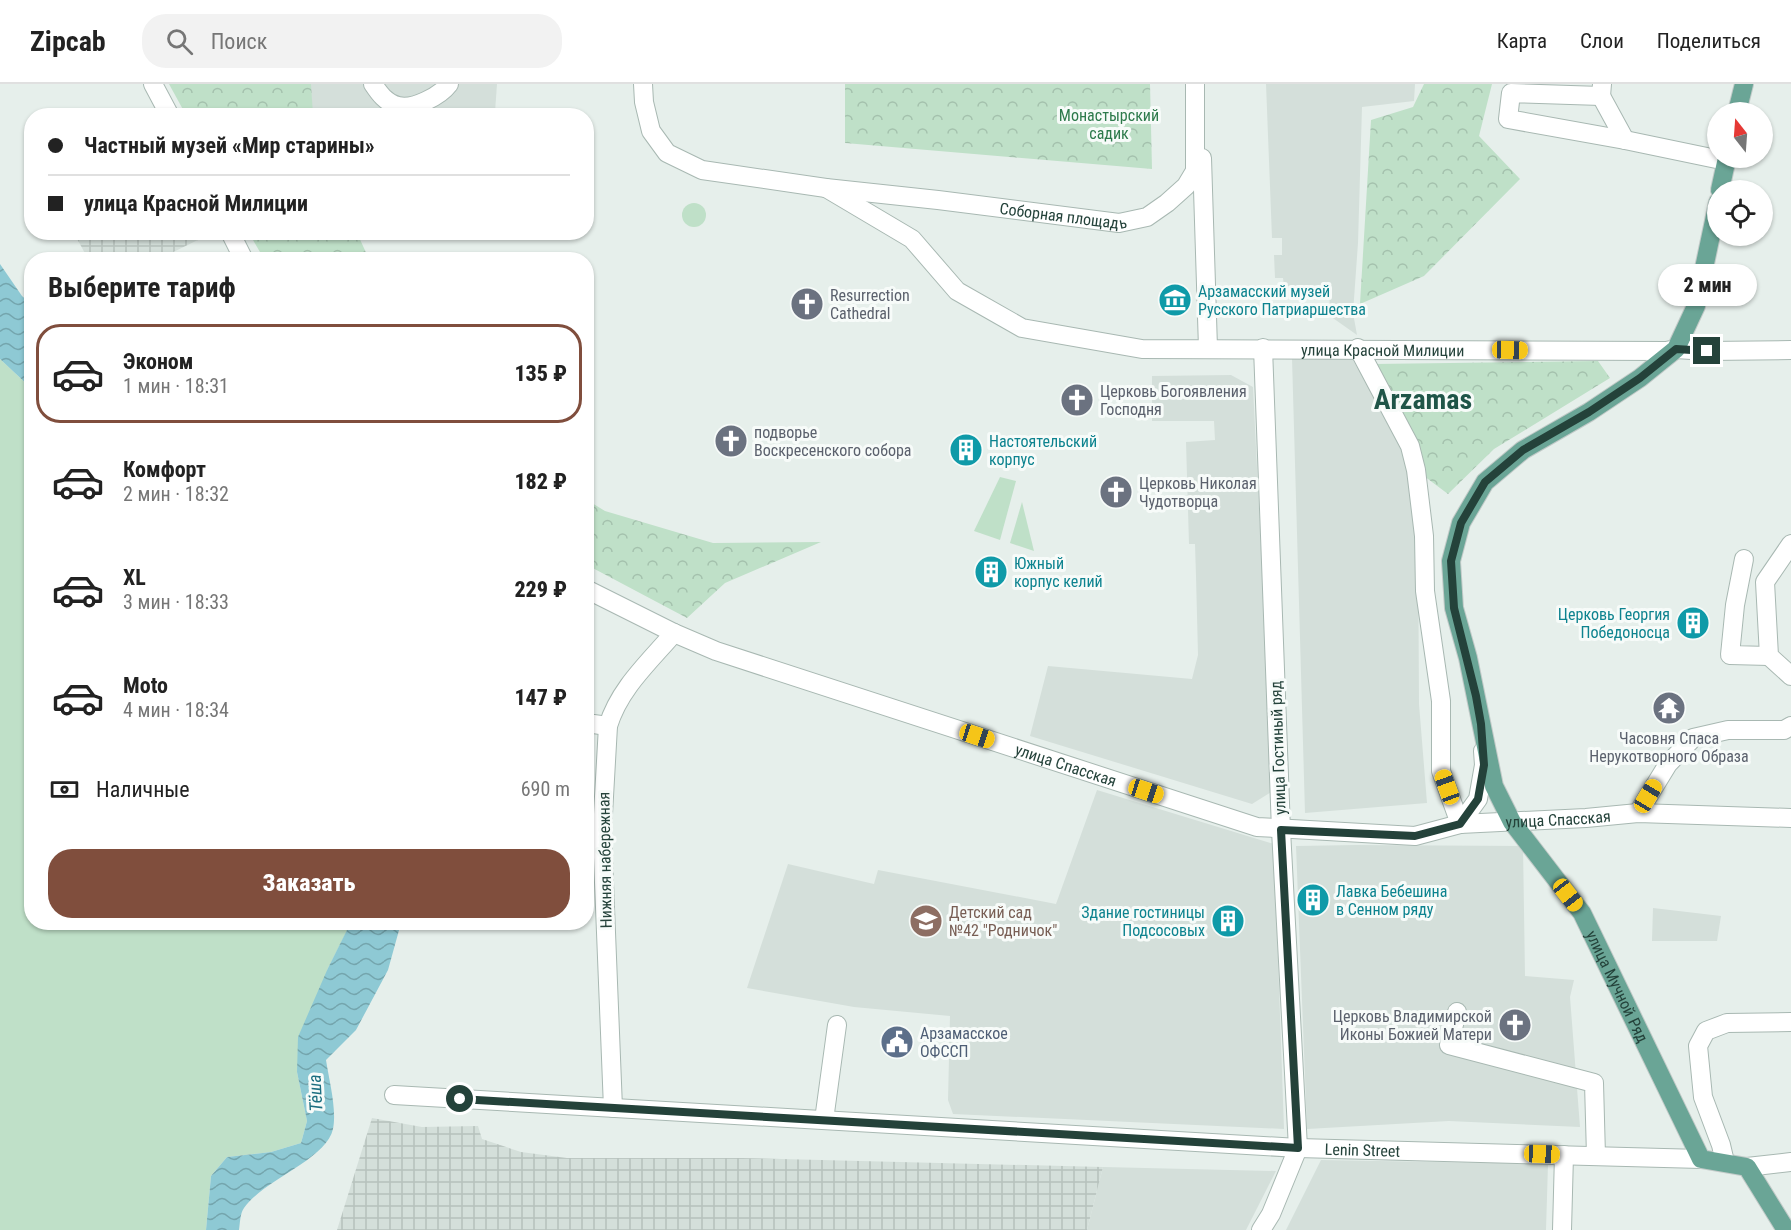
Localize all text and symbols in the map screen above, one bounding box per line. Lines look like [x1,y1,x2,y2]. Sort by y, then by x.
search box [142,14,562,68]
text: Zipcab [30,25,106,58]
icon: search [163,25,196,58]
text: Поиск [211,29,267,54]
text: Карта [1497,29,1547,53]
text: Слои [1580,29,1624,53]
text: Поделиться [1657,29,1761,53]
north arrow [1707,102,1773,168]
map controls [1707,102,1773,246]
park label: Монастырский садик [1059,106,1159,143]
text: Частный музей «Мир старины» [84,133,375,158]
button: locate [1707,180,1773,246]
text: улица Красной Милиции [84,191,308,216]
street label: Соборная площадь [998,198,1128,232]
callout: 2 мин [1658,264,1756,306]
text: Выберите тариф [48,272,236,304]
text: 2 мин [1684,273,1731,297]
museum icon: Арзамасский музей Русского Патриаршества [1157,282,1193,318]
place label: Арзамасский музей Русского Патриаршества [1198,282,1366,319]
church icon: Resurrection Cathedral [789,286,825,322]
place label: Resurrection Cathedral [830,286,910,323]
route end [1693,337,1720,364]
street label: улица Красной Милиции [1301,340,1464,360]
car [1492,341,1528,359]
icon: car [51,347,105,401]
text: Эконом [123,349,193,374]
text: 135 ₽ [514,361,567,386]
text: 1 мин · 18:31 [123,374,229,398]
church icon: Церковь Богоявления Господня [1059,382,1095,418]
place label: Церковь Богоявления Господня [1100,382,1247,419]
district label: Arzamas [1374,383,1472,416]
church icon: подворье Воскресенского собора [713,423,749,459]
place label: подворье Воскресенского собора [754,423,911,460]
building icon: Настоятельский корпус [948,432,984,468]
place label: Настоятельский корпус [989,432,1097,469]
icon: car [51,455,105,509]
text: Комфорт [123,457,206,482]
text: 182 ₽ [514,469,567,494]
church icon: Церковь Николая Чудотворца [1098,474,1134,510]
place label: Церковь Николая Чудотворца [1139,474,1257,511]
text: 2 мин · 18:32 [123,482,229,506]
building icon: Южный корпус келий [973,554,1009,590]
place label: Южный корпус келий [1014,554,1103,591]
icon: car [51,563,105,617]
text: XL [123,565,146,590]
text: 229 ₽ [514,577,567,602]
text: 3 мин · 18:33 [123,590,229,614]
place label: Церковь Георгия Победоносца [1558,605,1670,642]
building icon: Церковь Георгия Победоносца [1675,605,1711,641]
icon: car [51,671,105,725]
text: Moto [123,673,168,698]
street label: улица Гостиный ряд [1266,680,1290,815]
text: 147 ₽ [514,685,567,710]
temple icon: Часовня Спаса Нерукотворного Образа [1651,690,1687,726]
text: 4 мин · 18:34 [123,698,229,722]
car [957,722,997,750]
place label: Часовня Спаса Нерукотворного Образа [1589,729,1749,766]
street label: улица Спасская [1013,740,1119,790]
car [1432,767,1462,807]
icon: cash [48,773,81,806]
car [1631,776,1665,816]
text: Наличные [96,777,190,802]
text: 690 m [521,777,570,801]
car [1126,777,1166,805]
street label: Нижняя набережная [594,792,616,928]
street label: улица Спасская [1505,806,1611,831]
button: Заказать [48,849,570,918]
car [1550,875,1586,915]
building icon: Лавка Бебешина в Сенном ряду [1295,882,1331,918]
place label: Лавка Бебешина в Сенном ряду [1336,882,1447,919]
school or university icon: Детский сад №42 "Родничок" [908,903,944,939]
place label: Детский сад №42 "Родничок" [949,903,1057,940]
place label: Здание гостиницы Подсосовых [1081,903,1205,940]
building icon: Здание гостиницы Подсосовых [1210,903,1246,939]
street label: улица Мучной Ряд [1582,927,1653,1046]
place label: Церковь Владимирской Иконы Божией Матери [1333,1007,1492,1044]
church icon: Церковь Владимирской Иконы Божией Матери [1497,1007,1533,1043]
public building icon: Арзамасское ОФССП [879,1024,915,1060]
place label: Арзамасское ОФССП [920,1024,1008,1061]
water label: Тёша [304,1074,326,1112]
route start [446,1085,473,1112]
street label: Lenin Street [1324,1139,1401,1160]
car [1524,1144,1560,1164]

